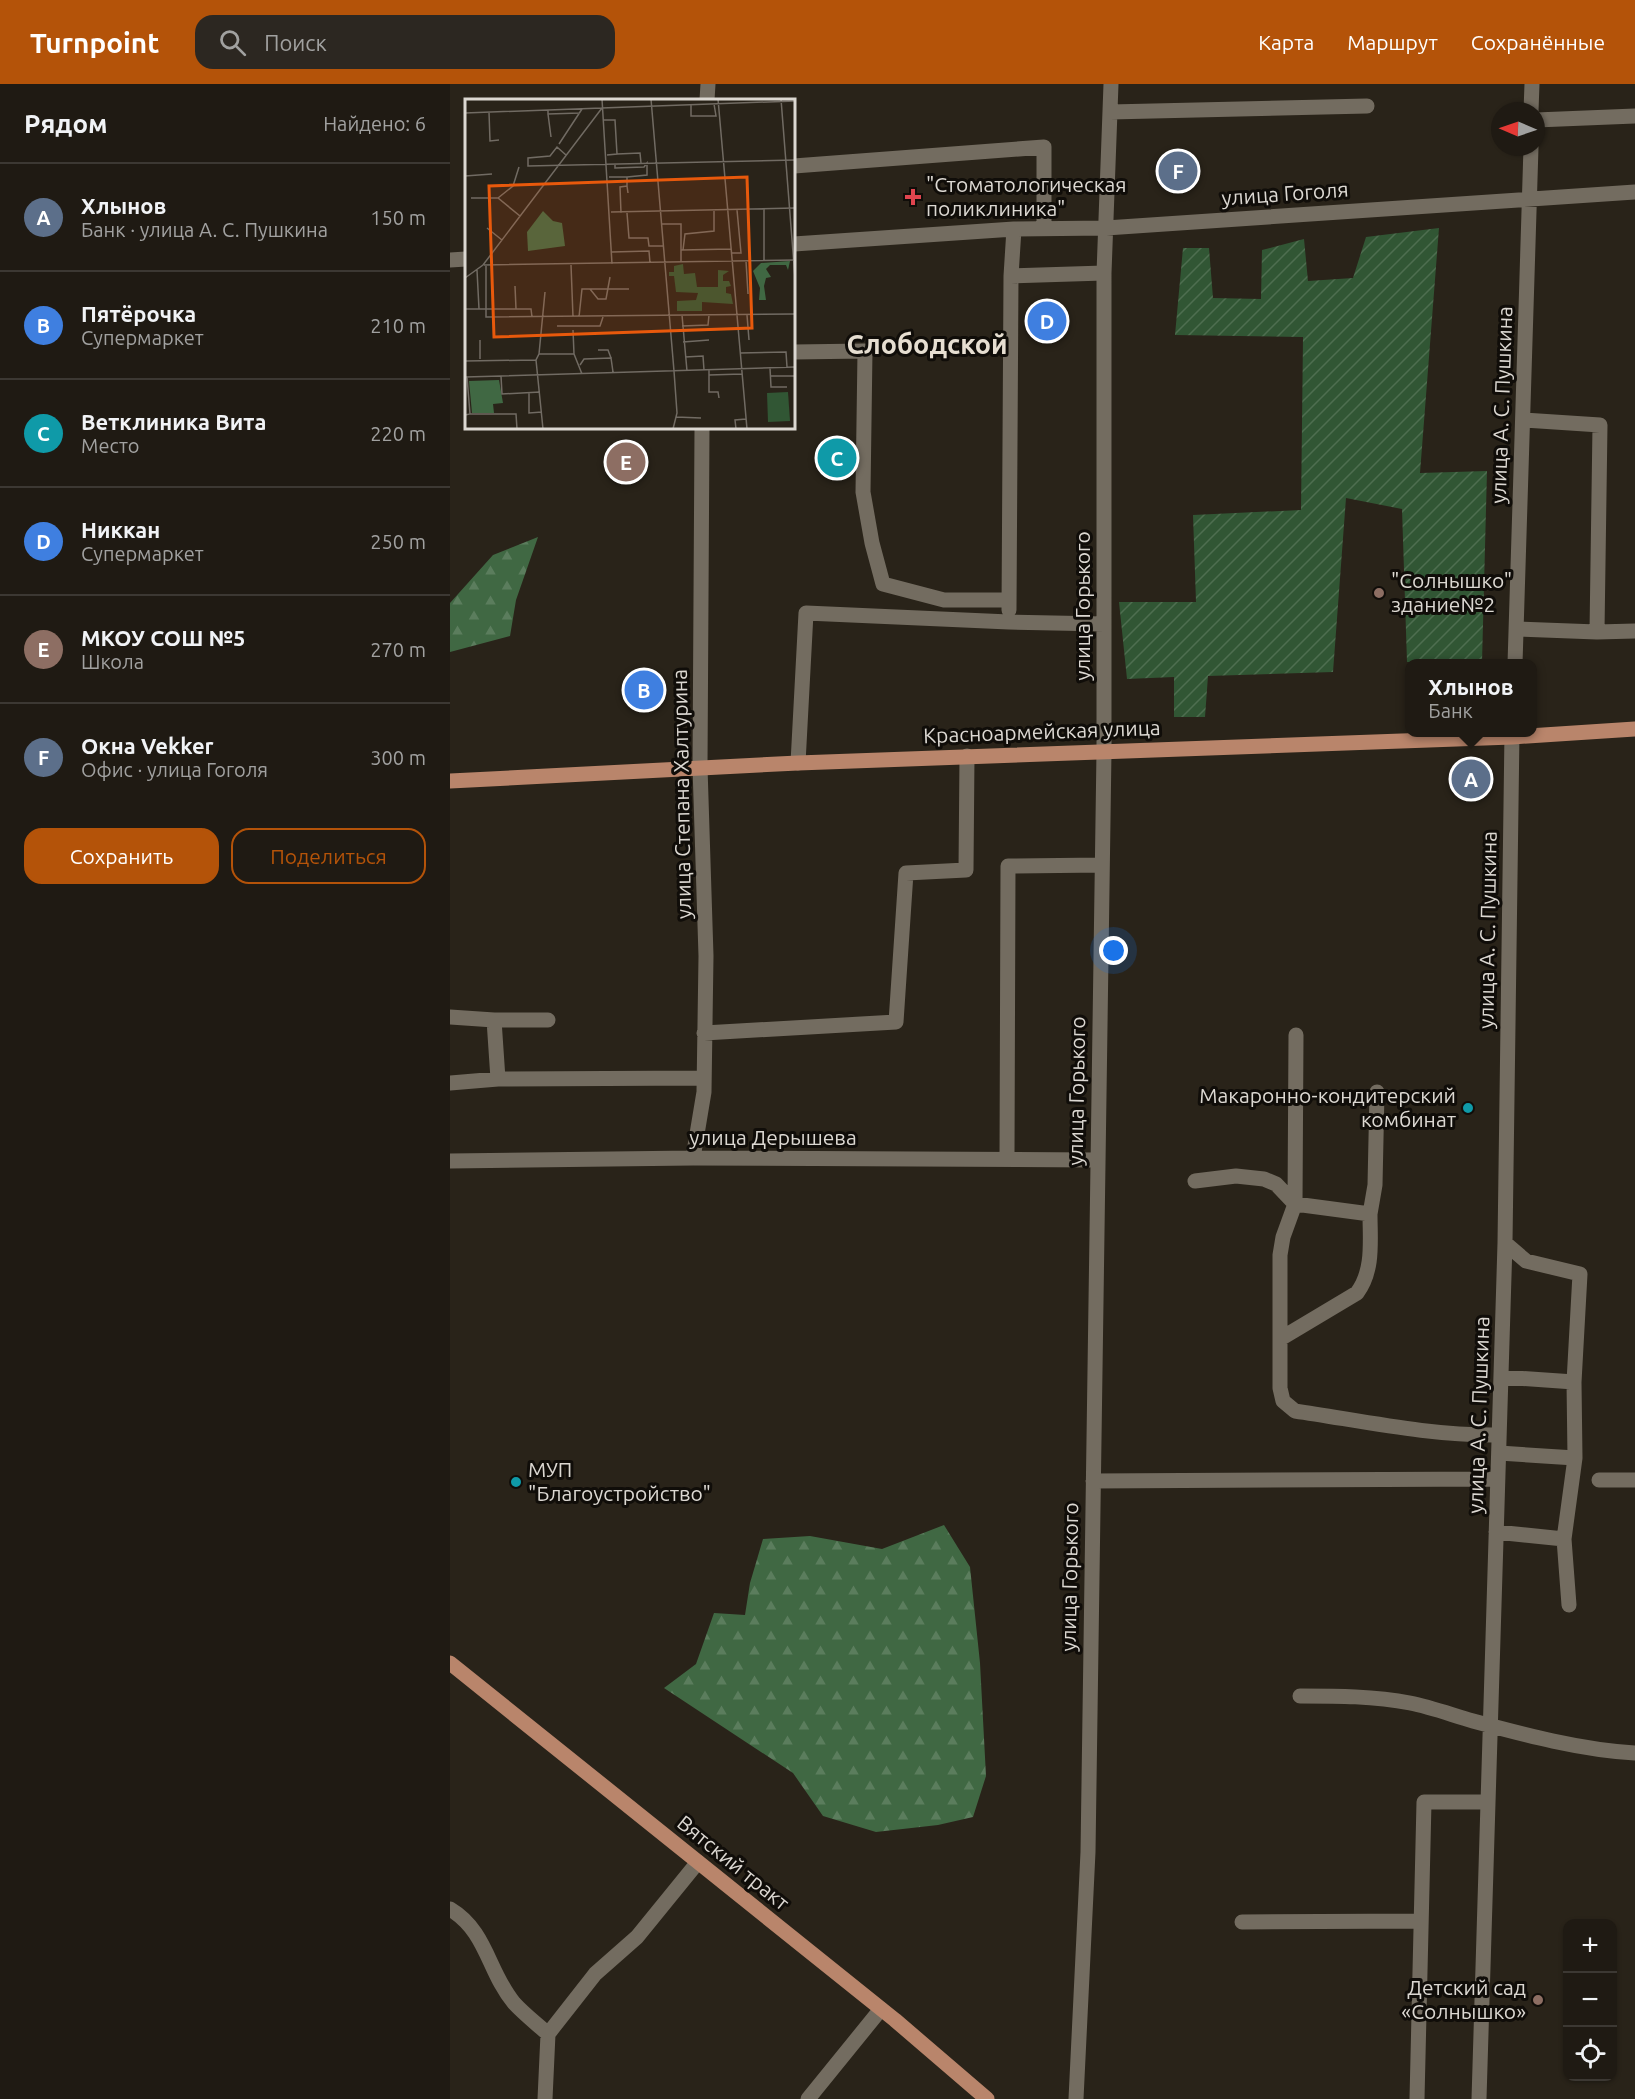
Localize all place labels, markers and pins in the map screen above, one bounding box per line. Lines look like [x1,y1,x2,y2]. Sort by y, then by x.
pin: F [1158,148,1198,194]
place label: "Стоматологическая поликлиника" [926,172,1127,220]
marker: "Стоматологическая поликлиника" [904,188,922,206]
pin: D [1028,298,1066,344]
pin: C [818,436,856,481]
pin: E [606,440,645,484]
place label: "Солнышко" здание№2 [1391,568,1512,616]
marker: "Солнышко" здание№2 [1372,586,1386,600]
pin: B [624,668,664,712]
pin: A [1452,756,1490,802]
place label: Макаронно-кондитерский комбинат [1199,1083,1457,1131]
marker: Макаронно-кондитерский комбинат [1461,1101,1475,1115]
place label: МУП "Благоустройство" [528,1457,711,1505]
marker: МУП "Благоустройство" [509,1475,523,1489]
place label: Детский сад «Солнышко» [1401,1975,1526,2023]
marker: Детский сад «Солнышко» [1531,1993,1545,2007]

